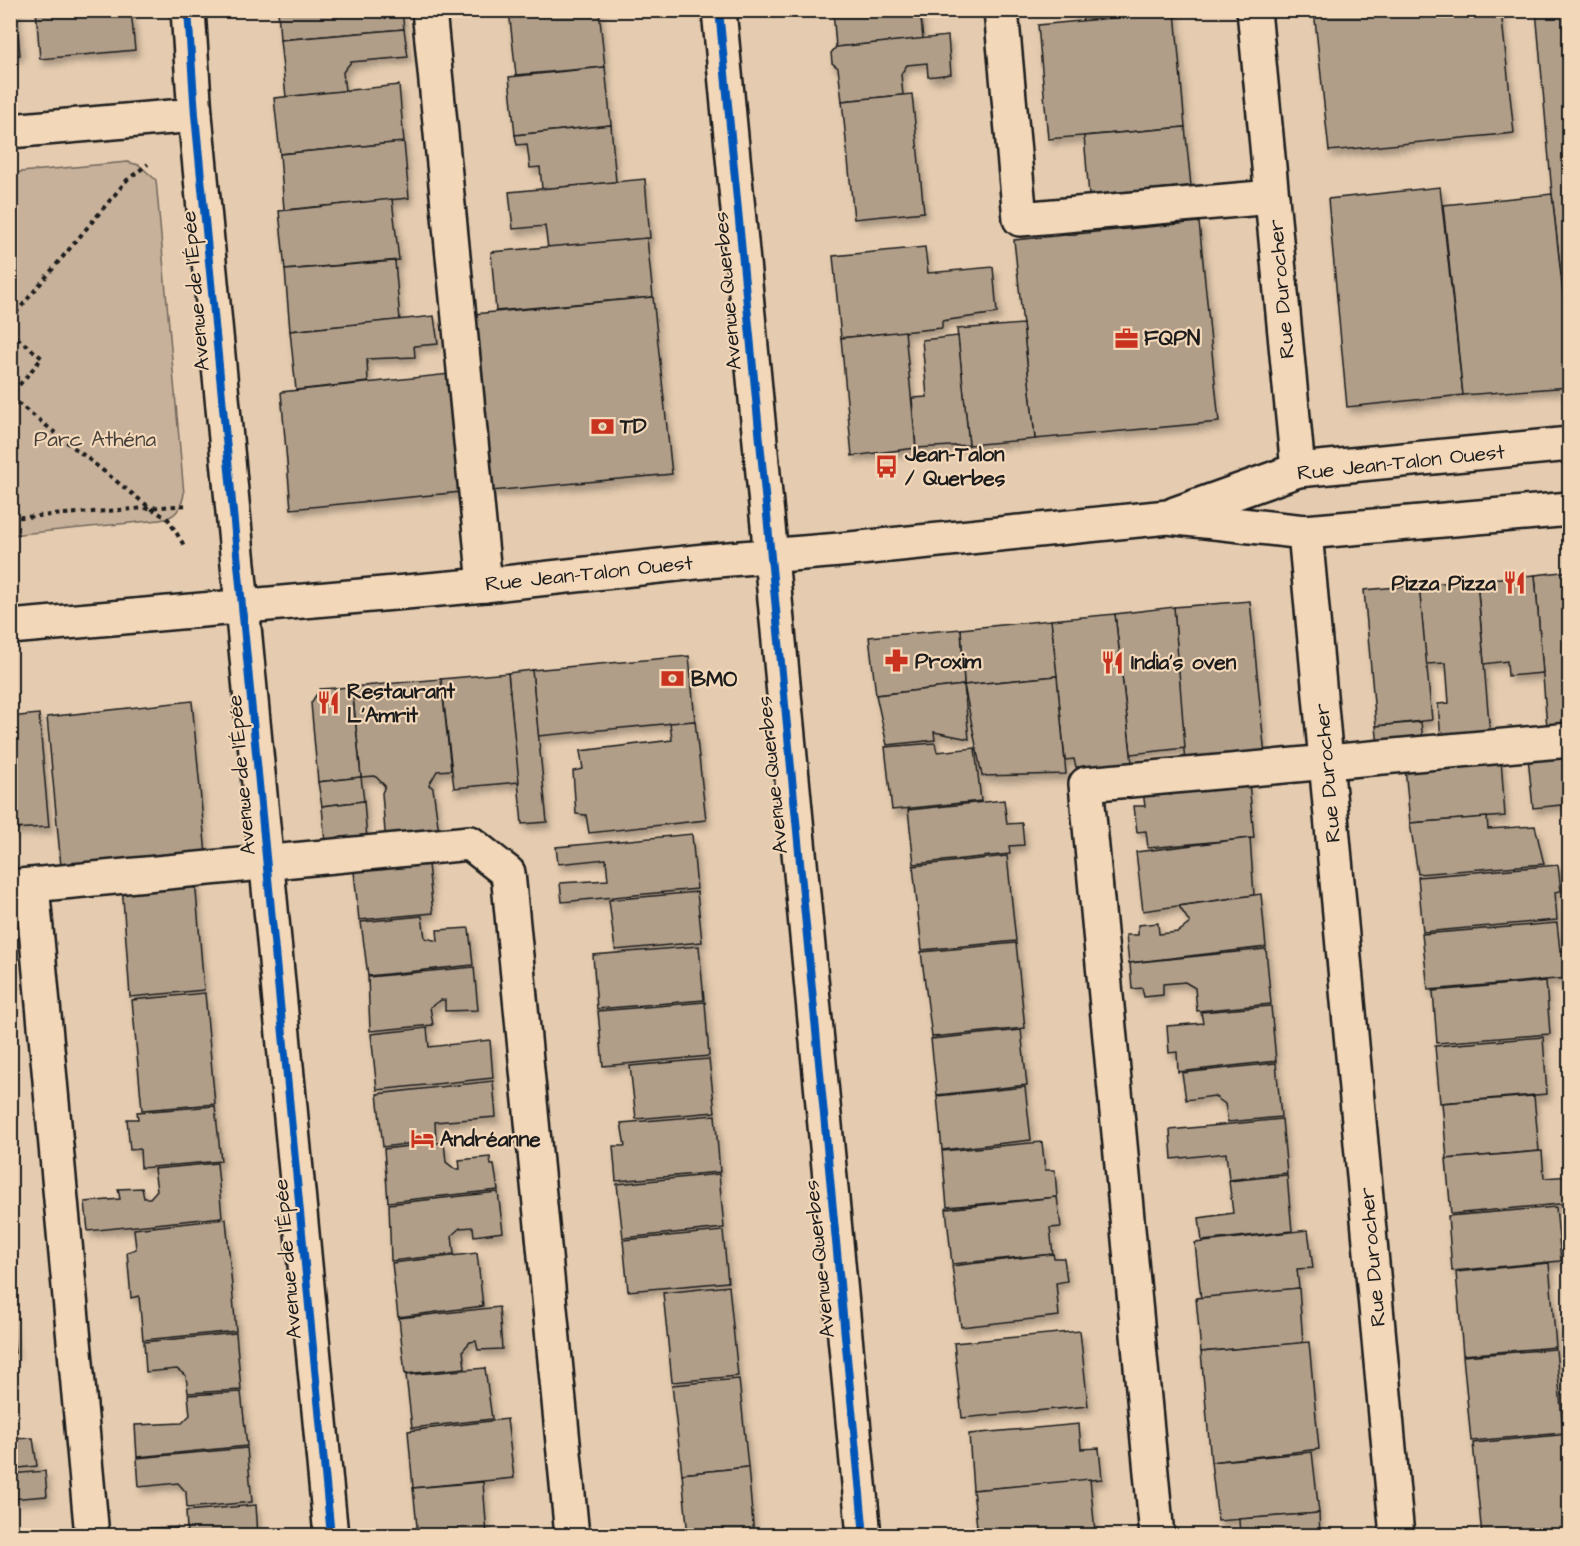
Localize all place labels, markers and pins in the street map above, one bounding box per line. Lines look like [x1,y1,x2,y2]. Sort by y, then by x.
place label: FQPN [1144,324,1200,353]
office icon: FQPN [1113,325,1139,351]
place label: TD [619,412,647,441]
bank icon: TD [589,413,615,439]
place label: Jean-Talon / Querbes [904,440,1006,493]
bus stop icon: Jean-Talon / Querbes [874,453,900,479]
place label: Pizza Pizza [1391,569,1496,598]
restaurant icon: Pizza Pizza [1501,570,1527,596]
place label: Proxim [915,647,982,676]
pharmacy icon: Proxim [884,648,910,674]
place label: India's oven [1131,648,1237,677]
restaurant icon: India's oven [1100,649,1126,675]
place label: BMO [691,665,737,694]
bank icon: BMO [660,666,686,692]
place label: Restaurant L’Amrit [347,677,455,730]
restaurant icon: Restaurant L’Amrit [316,690,342,716]
place label: Andréanne [440,1125,541,1154]
hotel icon: Andréanne [409,1126,435,1152]

